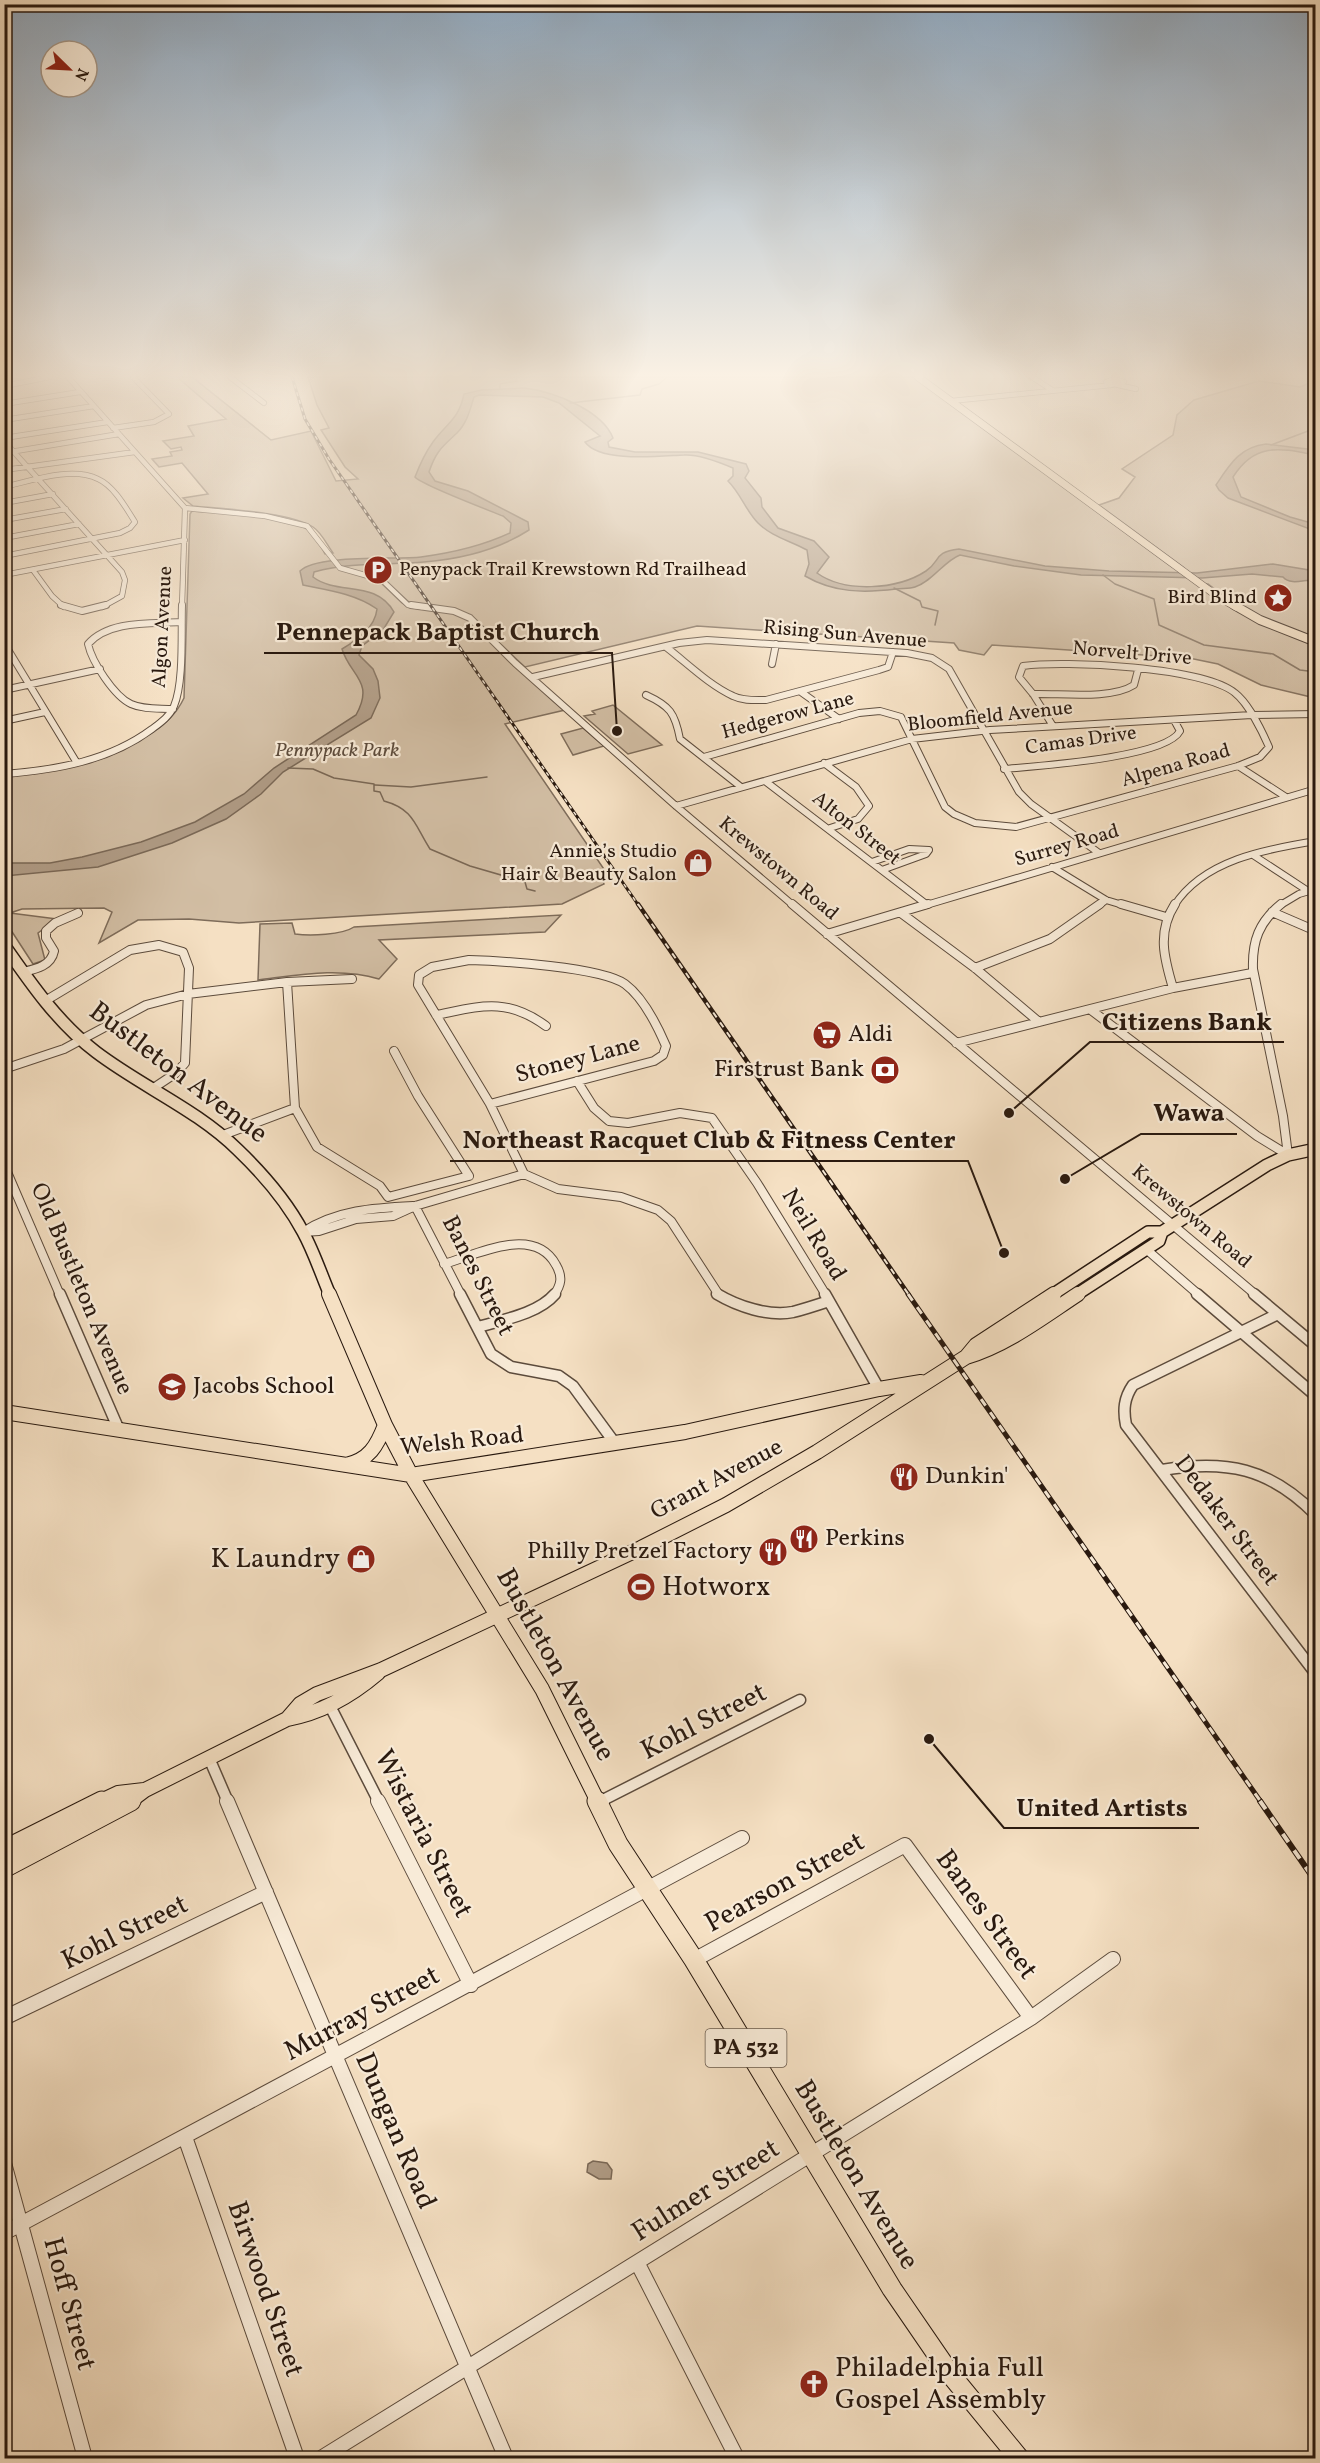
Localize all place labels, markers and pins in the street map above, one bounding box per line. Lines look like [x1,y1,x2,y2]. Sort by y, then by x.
parking icon: Penypack Trail Krewstown Rd Trailhead [362,554,394,586]
place label: Penypack Trail Krewstown Rd Trailhead [399,556,747,584]
place icon: Bird Blind [1262,582,1294,614]
place label: Bird Blind [1167,584,1257,612]
callout: Pennepack Baptist Church [264,609,612,653]
place label: Annie’s Studio Hair & Beauty Salon [501,838,677,889]
shop icon: Annie’s Studio Hair & Beauty Salon [682,847,714,879]
callout: Citizens Bank [1090,998,1284,1042]
place label: Aldi [848,1018,893,1052]
supermarket icon: Aldi [811,1019,843,1051]
place label: Firstrust Bank [714,1053,864,1087]
bank icon: Firstrust Bank [869,1054,901,1086]
callout: Wawa [1141,1090,1237,1134]
callout: Northeast Racquet Club & Fitness Center [450,1117,968,1161]
place label: Jacobs School [193,1370,334,1404]
school or university icon: Jacobs School [156,1371,188,1403]
place label: Dunkin' [925,1460,1009,1494]
restaurant icon: Dunkin' [888,1461,920,1493]
place label: Perkins [825,1522,905,1556]
restaurant icon: Perkins [788,1523,820,1555]
place label: Philly Pretzel Factory [527,1535,752,1569]
restaurant icon: Philly Pretzel Factory [757,1536,789,1568]
place label: K Laundry [211,1540,340,1579]
shop icon: K Laundry [345,1543,377,1575]
place label: Hotworx [662,1568,770,1607]
sports icon: Hotworx [625,1571,657,1603]
callout: United Artists [1004,1784,1199,1828]
place label: Philadelphia Full Gospel Assembly [835,2349,1046,2420]
church icon: Philadelphia Full Gospel Assembly [798,2368,830,2400]

